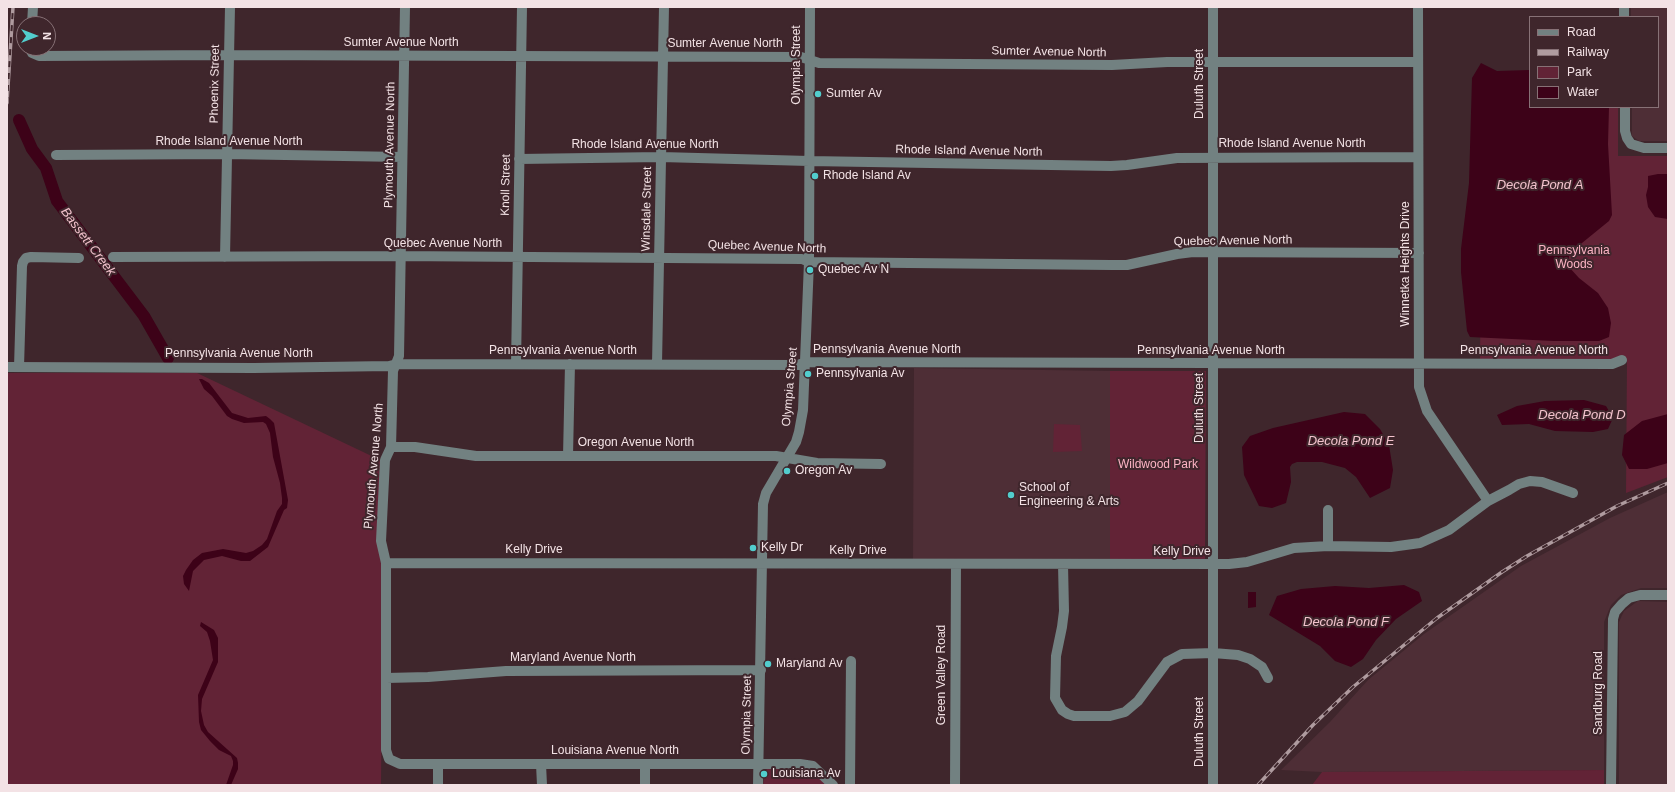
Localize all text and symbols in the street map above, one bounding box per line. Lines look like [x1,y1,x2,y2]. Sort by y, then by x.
north arrow [16,16,56,56]
legend [1529,16,1659,108]
street label: Olympia Street [790,25,804,105]
text: Road [1567,25,1596,39]
text: N [41,32,53,40]
street label: Sumter Avenue North [343,36,459,50]
street label: Sumter Avenue North [667,37,783,51]
street label: Sumter Avenue North [991,44,1107,60]
street label: Phoenix Street [207,45,223,123]
text: Railway [1567,45,1609,59]
street label: Duluth Street [1193,49,1207,119]
text: Park [1567,65,1592,79]
street label: Plymouth Avenue North [382,82,398,208]
text: Water [1567,85,1599,99]
place label: Sumter Av [826,87,882,101]
marker: Sumter Av [813,89,823,99]
street label: Rhode Island Avenue North [155,135,303,149]
street label: Rhode Island Avenue North [1218,137,1366,151]
street label: Rhode Island Avenue North [571,138,719,152]
street label: Rhode Island Avenue North [895,143,1043,159]
street label: Knoll Street [498,154,514,216]
street label: Winsdale Street [639,167,655,251]
place label: Rhode Island Av [823,169,911,183]
marker: Rhode Island Av [810,171,820,181]
water label: Decola Pond A [1497,177,1583,193]
street label: Winnetka Heights Drive [1399,201,1413,327]
water label: Bassett Creek [57,205,119,279]
street label: Quebec Avenue North [1174,233,1292,249]
street label: Quebec Avenue North [384,237,502,251]
street label: Quebec Avenue North [708,238,826,256]
park label: Pennsylvania Woods [1538,244,1610,272]
place label: Quebec Av N [818,263,889,277]
marker: Quebec Av N [805,265,815,275]
street label: Pennsylvania Avenue North [813,343,961,357]
street label: Pennsylvania Avenue North [489,344,637,358]
street label: Pennsylvania Avenue North [1137,344,1285,358]
street label: Pennsylvania Avenue North [1460,344,1608,358]
street label: Pennsylvania Avenue North [165,347,313,361]
street label: Olympia Street [779,347,801,427]
place label: Pennsylvania Av [816,367,904,381]
marker: Pennsylvania Av [803,369,813,379]
street label: Duluth Street [1193,373,1207,443]
street label: Plymouth Avenue North [361,402,387,530]
water label: Decola Pond D [1538,407,1626,423]
water label: Decola Pond E [1308,433,1394,449]
street label: Oregon Avenue North [578,436,694,450]
park label: Wildwood Park [1118,458,1198,472]
place label: Oregon Av [795,464,852,478]
marker: Oregon Av [782,466,792,476]
place label: School of Engineering & Arts [1019,481,1119,509]
marker: School of Engineering & Arts [1006,490,1016,500]
place label: Kelly Dr [761,541,803,555]
street label: Kelly Drive [505,543,563,557]
marker: Kelly Dr [748,543,758,553]
street label: Kelly Drive [829,544,887,558]
street label: Kelly Drive [1153,545,1211,559]
water label: Decola Pond F [1303,614,1389,630]
street label: Green Valley Road [935,625,949,725]
street label: Maryland Avenue North [510,651,636,665]
street label: Sandburg Road [1592,651,1606,735]
place label: Maryland Av [776,657,842,671]
marker: Maryland Av [763,659,773,669]
street label: Olympia Street [739,675,755,755]
street label: Duluth Street [1193,697,1207,767]
street label: Louisiana Avenue North [551,744,679,758]
place label: Louisiana Av [772,767,840,781]
marker: Louisiana Av [759,769,769,779]

